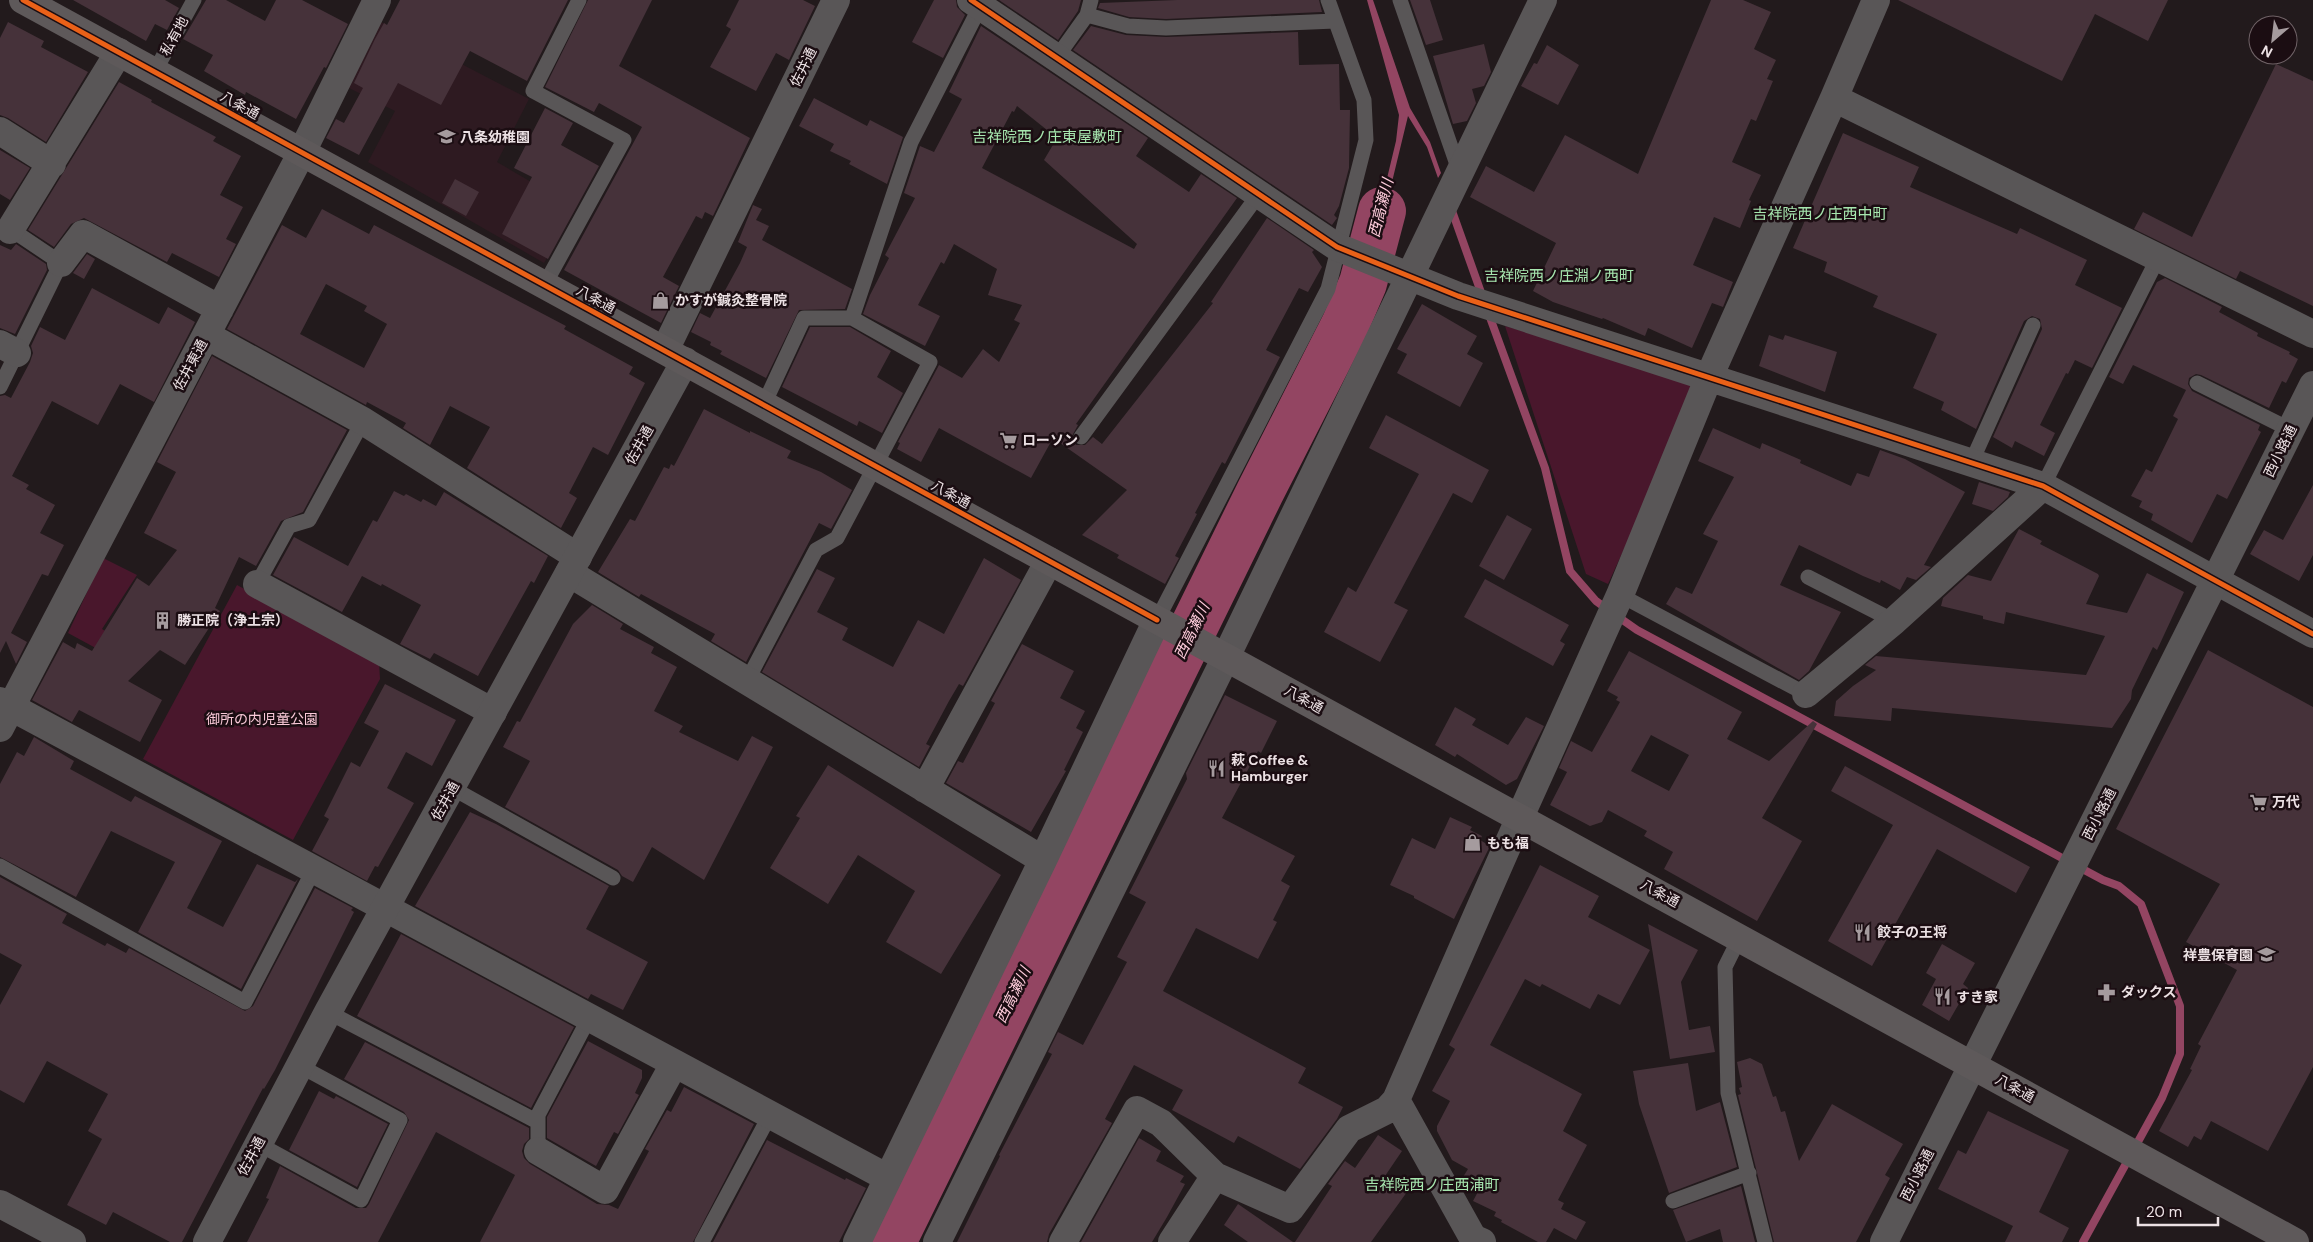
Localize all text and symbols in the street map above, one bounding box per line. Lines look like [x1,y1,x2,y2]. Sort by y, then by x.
street label: 私有地 [156,13,192,59]
north arrow [2248,15,2298,65]
text: N [2258,41,2276,62]
street label: 佐井通 [786,44,820,90]
street label: 八条通 [217,87,263,123]
school or university icon: 八条幼稚園 [436,127,456,147]
district label: 吉祥院西ノ庄東屋敷町 [972,127,1122,147]
place label: 八条幼稚園 [460,128,530,146]
water label: 西高瀬川 [1364,175,1398,240]
district label: 吉祥院西ノ庄西中町 [1752,204,1888,224]
district label: 吉祥院西ノ庄淵ノ西町 [1484,266,1634,286]
street label: 八条通 [573,281,619,317]
shop icon: かすが鍼灸整骨院 [651,290,671,310]
place label: かすが鍼灸整骨院 [675,291,787,309]
street label: 佐井東通 [169,336,211,394]
street label: 佐井通 [621,422,657,468]
street label: 西小路通 [2260,422,2300,480]
supermarket icon: ローソン [998,430,1018,450]
place label: ローソン [1022,431,1078,449]
street label: 八条通 [928,476,974,512]
water label: 西高瀬川 [1170,598,1215,662]
building icon: 勝正院（浄土宗） [153,610,173,630]
place label: 勝正院（浄土宗） [177,611,289,629]
street label: 八条通 [1281,681,1327,717]
park label: 御所の内児童公園 [206,710,318,728]
place label: 萩 Coffee & Hamburger [1231,751,1308,785]
restaurant icon: 萩 Coffee & Hamburger [1207,758,1227,778]
street label: 佐井通 [427,778,463,824]
street label: 西小路通 [2078,785,2120,843]
supermarket icon: 万代 [2248,792,2268,812]
place label: 万代 [2272,793,2300,811]
shop icon: もも福 [1463,833,1483,853]
place label: もも福 [1487,834,1529,852]
street label: 八条通 [1637,875,1683,911]
restaurant icon: 餃子の王将 [1853,922,1873,942]
place label: 餃子の王将 [1877,923,1947,941]
school or university icon: 祥豊保育園 [2257,945,2277,965]
place label: 祥豊保育園 [2183,946,2253,964]
water label: 西高瀬川 [991,962,1036,1026]
pharmacy icon: ダックス [2097,982,2117,1002]
place label: ダックス [2121,983,2177,1001]
restaurant icon: すき家 [1932,987,1952,1007]
place label: すき家 [1956,988,1998,1006]
street label: 八条通 [1992,1070,2038,1106]
street label: 佐井通 [233,1133,269,1179]
street label: 西小路通 [1896,1146,1938,1204]
district label: 吉祥院西ノ庄西浦町 [1364,1175,1500,1195]
scale bar [2138,1194,2218,1226]
text: 20 m [2146,1202,2182,1222]

